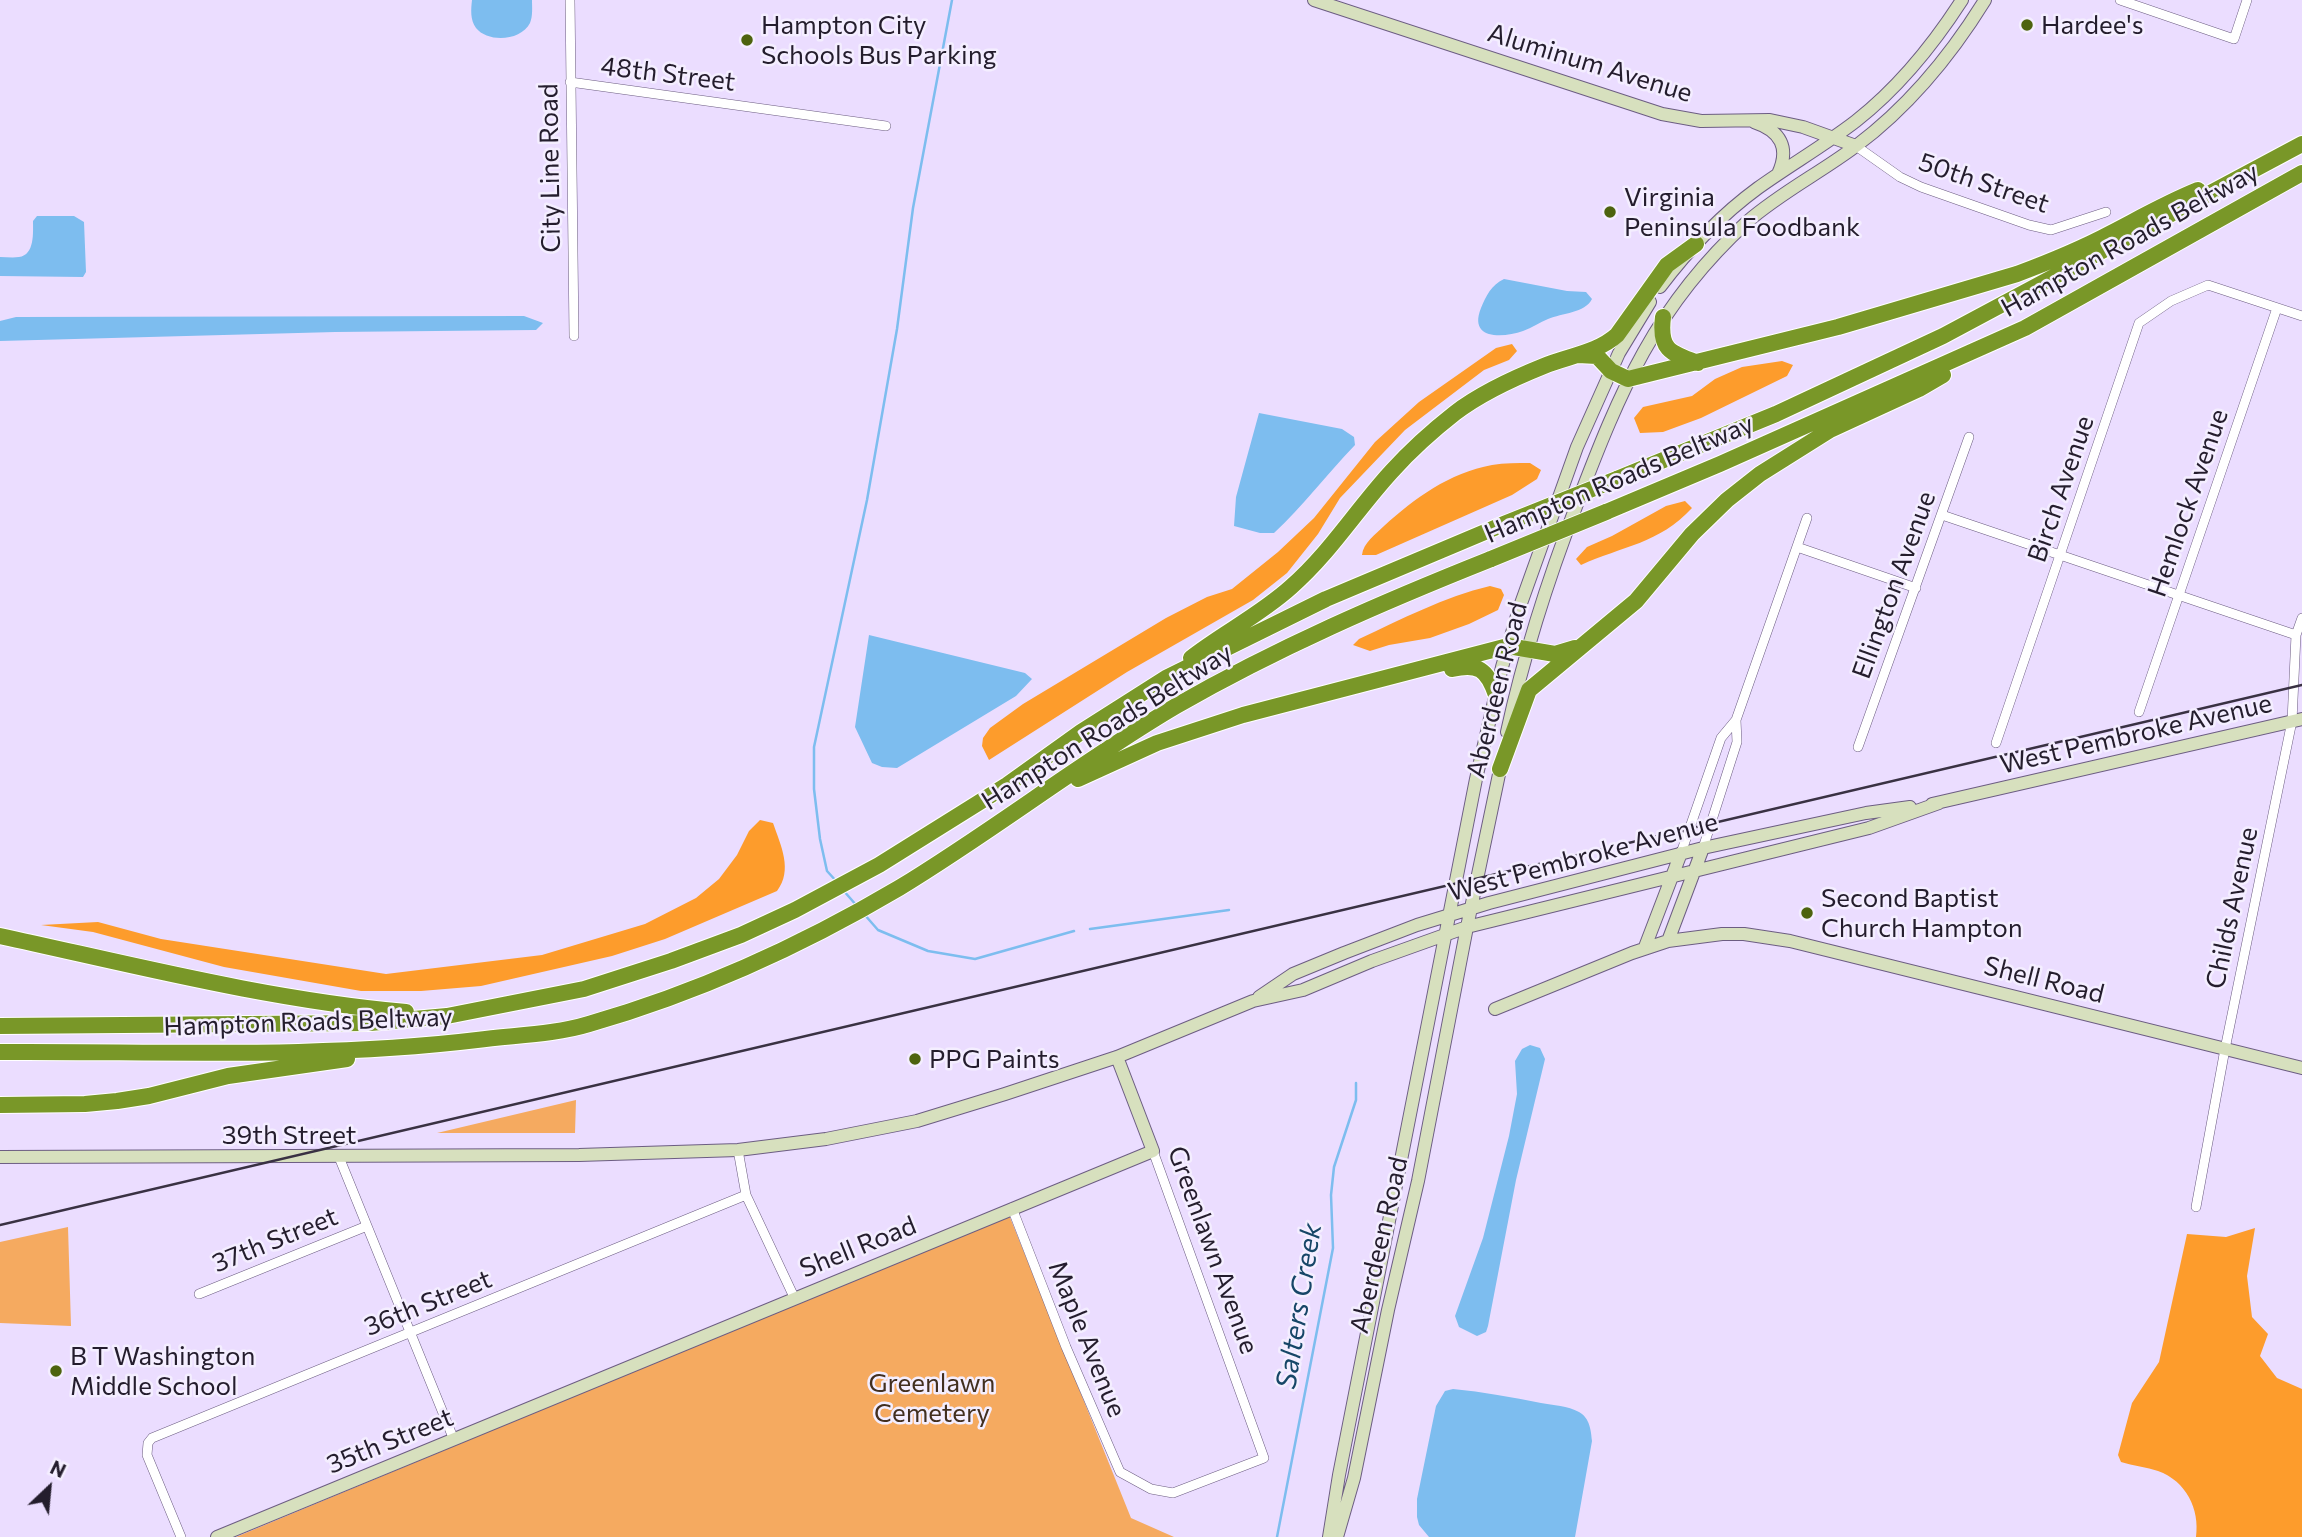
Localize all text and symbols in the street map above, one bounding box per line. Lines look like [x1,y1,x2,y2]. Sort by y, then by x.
place label: Hampton City Schools Bus Parking [761,9,997,70]
place label: Hardee's [2041,9,2144,41]
street label: Aluminum Avenue [1484,17,1696,109]
marker: Hardee's [2019,17,2035,33]
marker: Hampton City Schools Bus Parking [739,32,755,48]
street label: 48th Street [599,50,737,98]
street label: City Line Road [533,83,567,253]
street label: 50th Street [1915,146,2053,220]
street label: Hampton Roads Beltway [1996,156,2264,324]
place label: Virginia Peninsula Foodbank [1624,181,1860,242]
marker: Virginia Peninsula Foodbank [1602,204,1618,220]
street label: Hemlock Avenue [2141,405,2235,601]
street label: Hampton Roads Beltway [1480,408,1758,550]
street label: Birch Avenue [2021,412,2101,566]
street label: Ellington Avenue [1846,487,1942,683]
street label: Aberdeen Road [1460,599,1534,781]
street label: Hampton Roads Beltway [976,637,1238,817]
street label: West Pembroke Avenue [1997,688,2275,780]
street label: West Pembroke Avenue [1445,806,1721,908]
street label: Childs Avenue [2200,824,2264,992]
place label: Second Baptist Church Hampton [1821,882,2023,944]
marker: Second Baptist Church Hampton [1799,905,1815,921]
street label: Shell Road [1981,950,2107,1010]
street label: Hampton Roads Beltway [163,1001,453,1043]
place label: PPG Paints [929,1043,1060,1075]
marker: PPG Paints [907,1051,923,1067]
street label: 39th Street [222,1119,356,1151]
street label: Greenlawn Avenue [1161,1142,1265,1358]
street label: Aberdeen Road [1344,1154,1414,1336]
street label: 37th Street [208,1201,342,1279]
street label: Shell Road [795,1210,921,1284]
water label: Salters Creek [1269,1221,1329,1391]
street label: Maple Avenue [1042,1256,1132,1422]
street label: 36th Street [360,1263,496,1343]
place label: B T Washington Middle School [70,1340,255,1402]
marker: B T Washington Middle School [48,1363,64,1379]
park label: Greenlawn Cemetery [869,1367,995,1428]
street label: 35th Street [322,1401,458,1481]
north arrow [14,1453,84,1523]
text: N [47,1455,70,1482]

